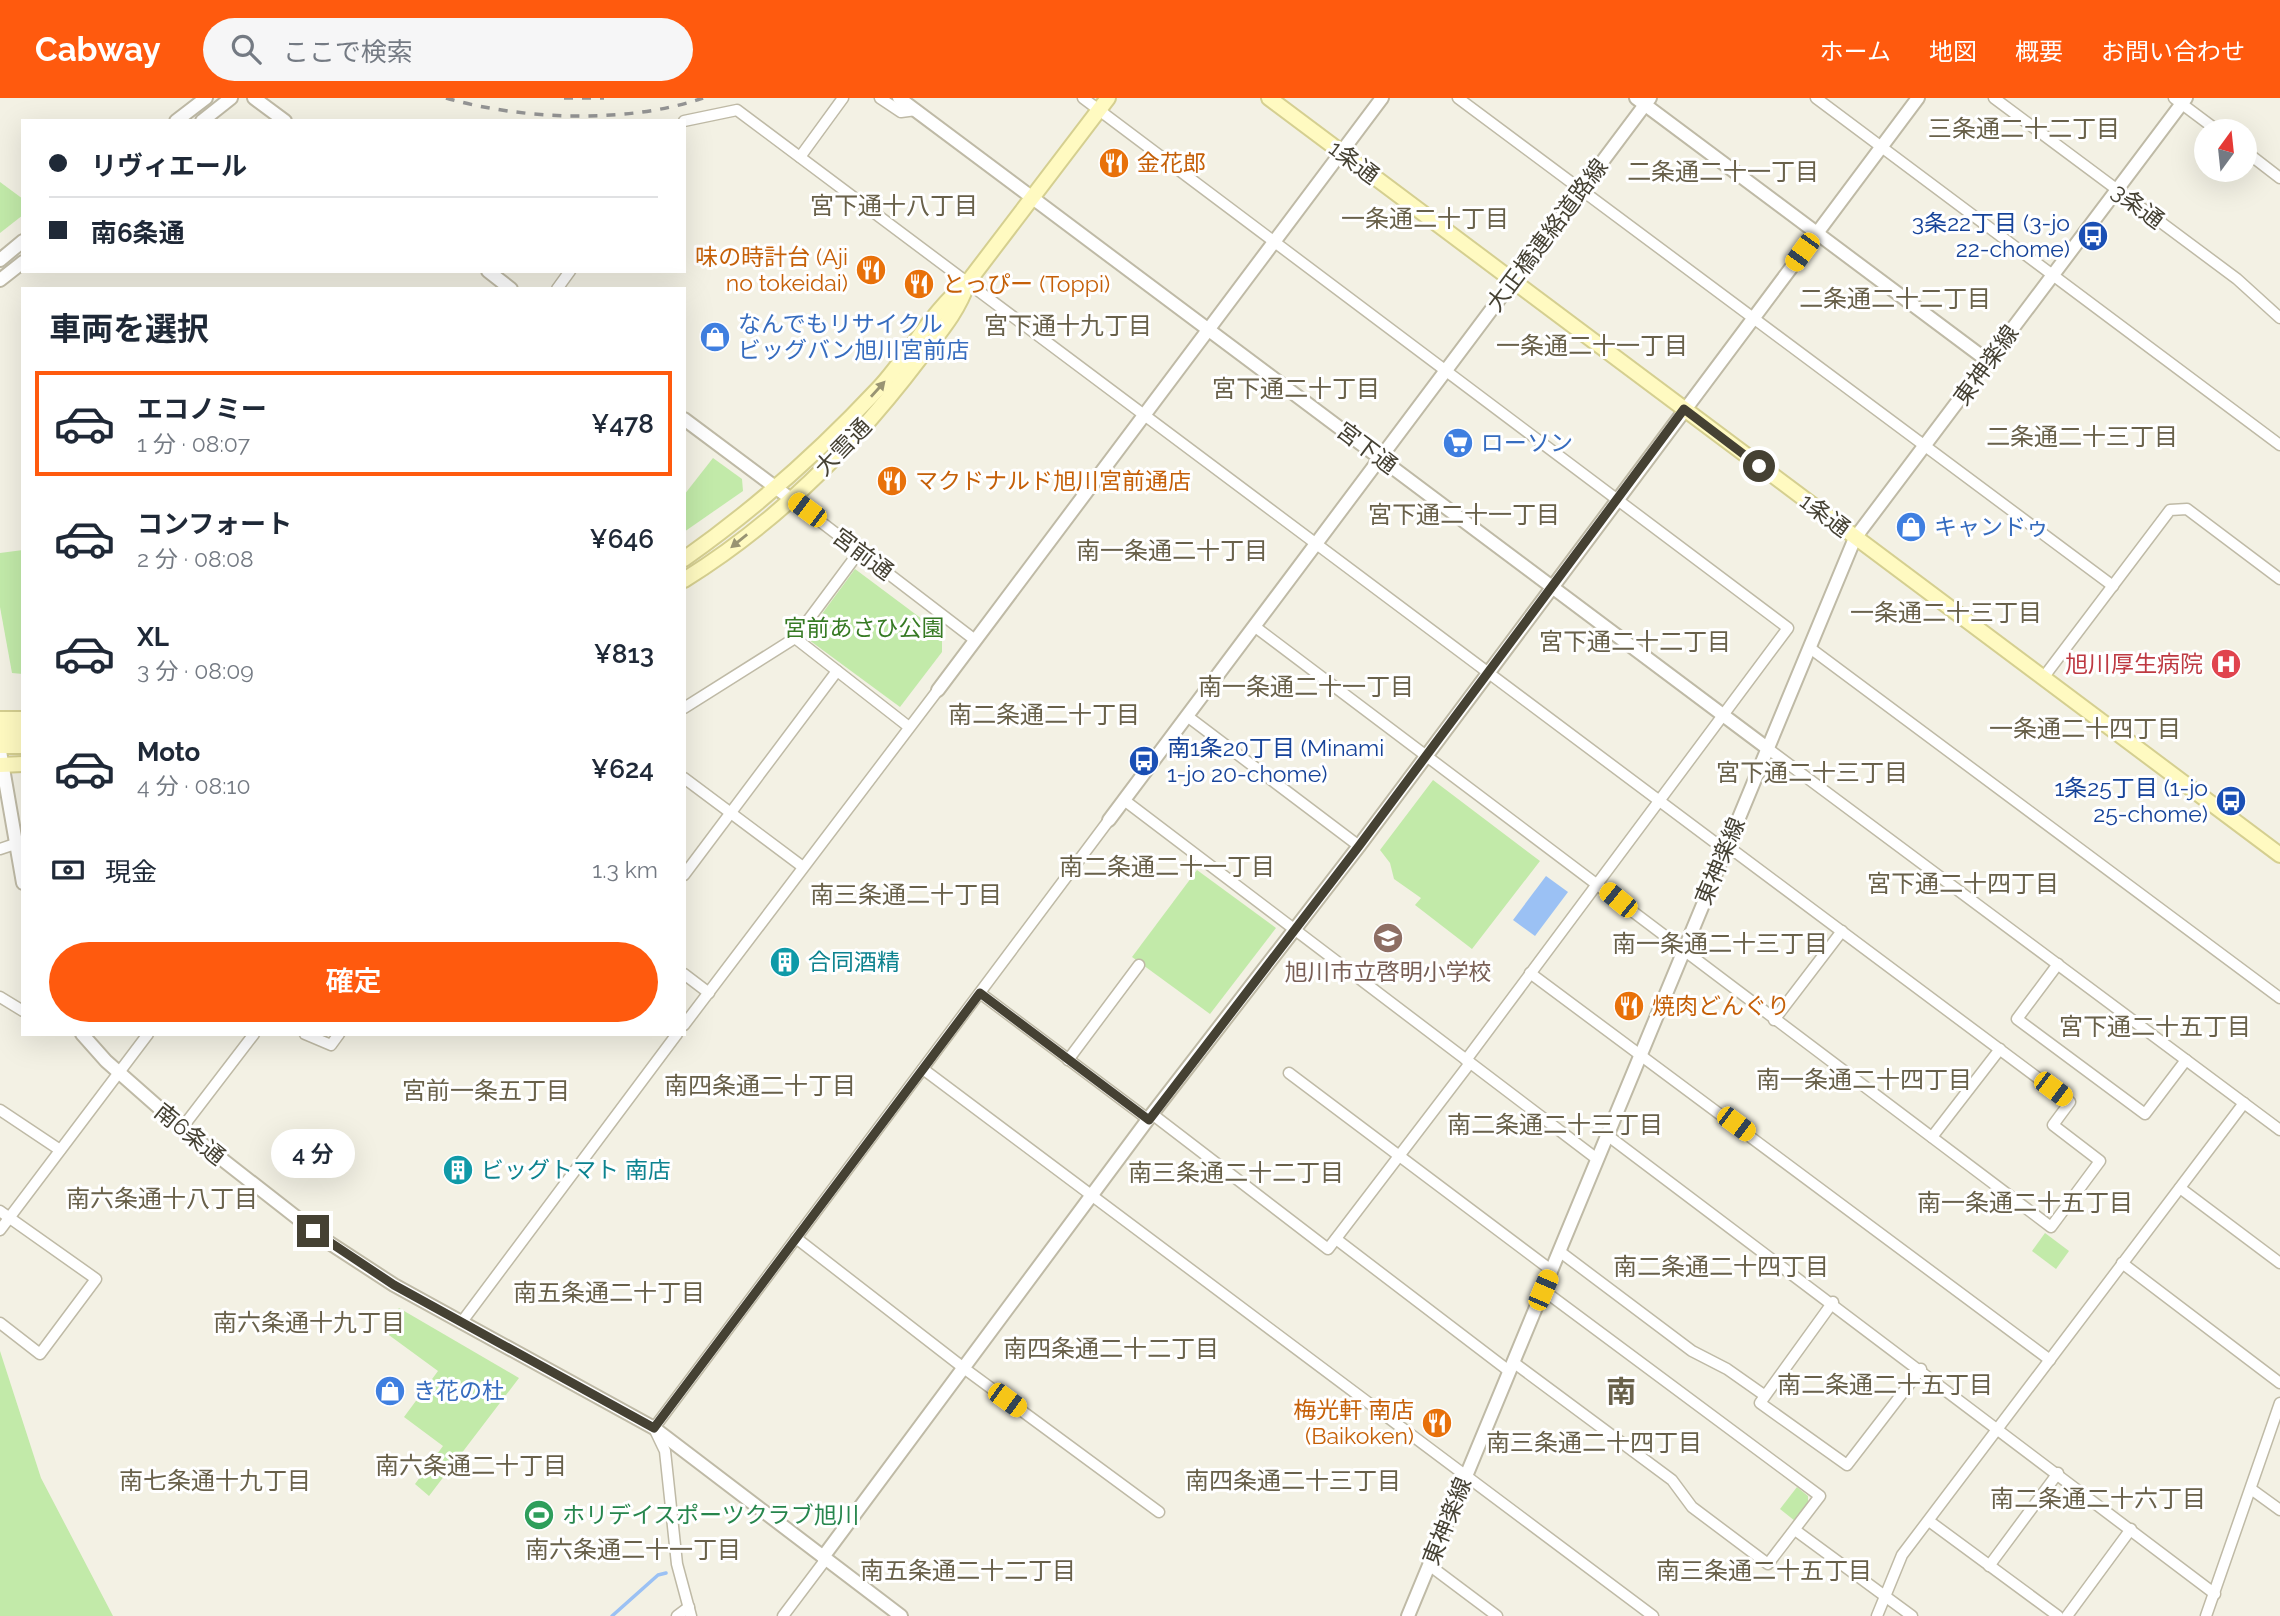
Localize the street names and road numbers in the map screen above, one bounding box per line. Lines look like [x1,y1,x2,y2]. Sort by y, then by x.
street label: 1条通 [1324,134,1385,189]
street label: 大正橋連絡道路線 [1480,153,1613,316]
street label: 3条通 [2107,177,2170,234]
street label: 東神楽線 [1948,320,2024,410]
street label: 大雪通 [809,412,876,481]
street label: 宮下通 [1332,416,1403,479]
street label: 1条通 [1795,487,1856,542]
street label: 宮前通 [828,522,899,585]
street label: 東神楽線 [1689,813,1750,908]
street label: 南6条通 [150,1097,231,1170]
street label: 東神楽線 [1417,1473,1476,1569]

